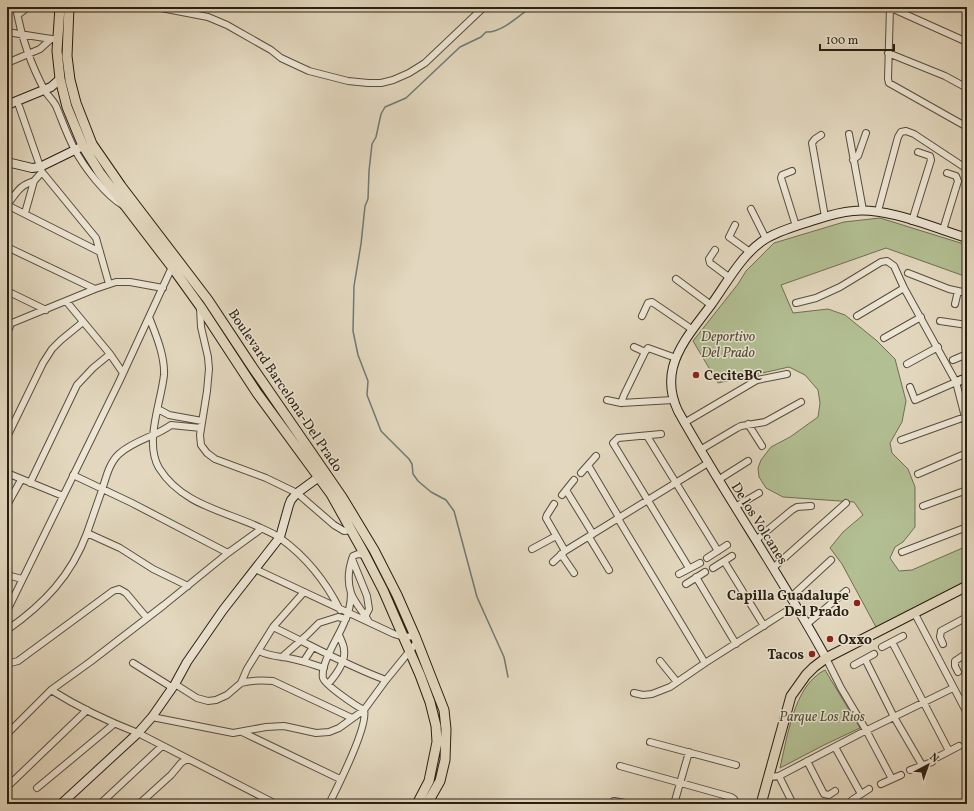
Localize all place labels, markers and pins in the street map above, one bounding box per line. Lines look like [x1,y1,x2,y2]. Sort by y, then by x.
place label: CeciteBC [704,367,762,386]
marker: CeciteBC [691,370,701,380]
place label: Capilla Guadalupe Del Prado [727,587,849,622]
marker: Capilla Guadalupe Del Prado [852,598,862,608]
place label: Oxxo [838,631,872,650]
marker: Oxxo [825,634,835,644]
place label: Tacos [767,646,804,665]
marker: Tacos [807,649,817,659]

